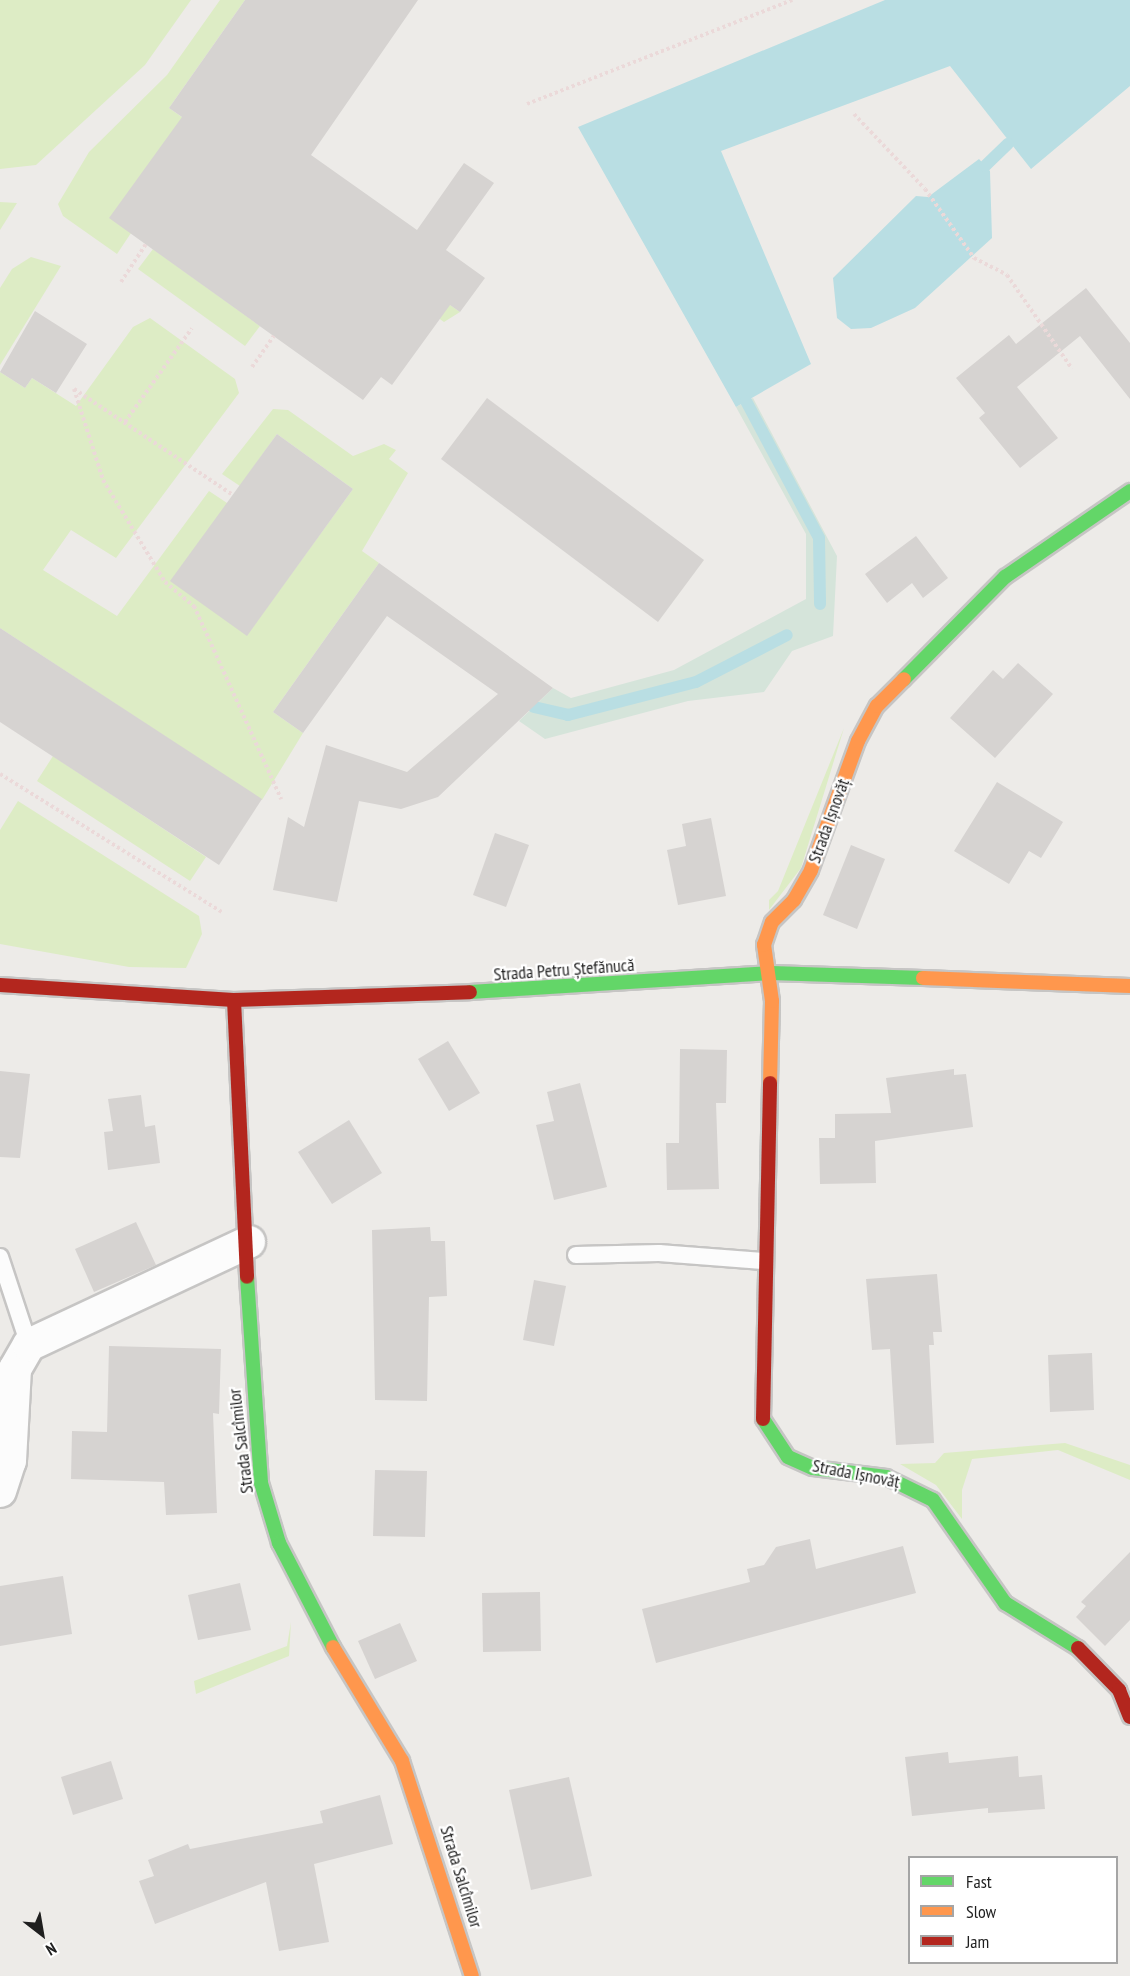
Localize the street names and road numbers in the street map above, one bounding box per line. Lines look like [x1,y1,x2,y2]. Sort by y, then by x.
street label: Strada Ișnovăț [804,776,854,866]
street label: Strada Petru Ștefănucă [493,954,635,986]
street label: Strada Salcîmilor [224,1387,258,1495]
street label: Strada Ișnovăț [810,1455,902,1493]
street label: Strada Salcîmilor [435,1823,487,1931]

